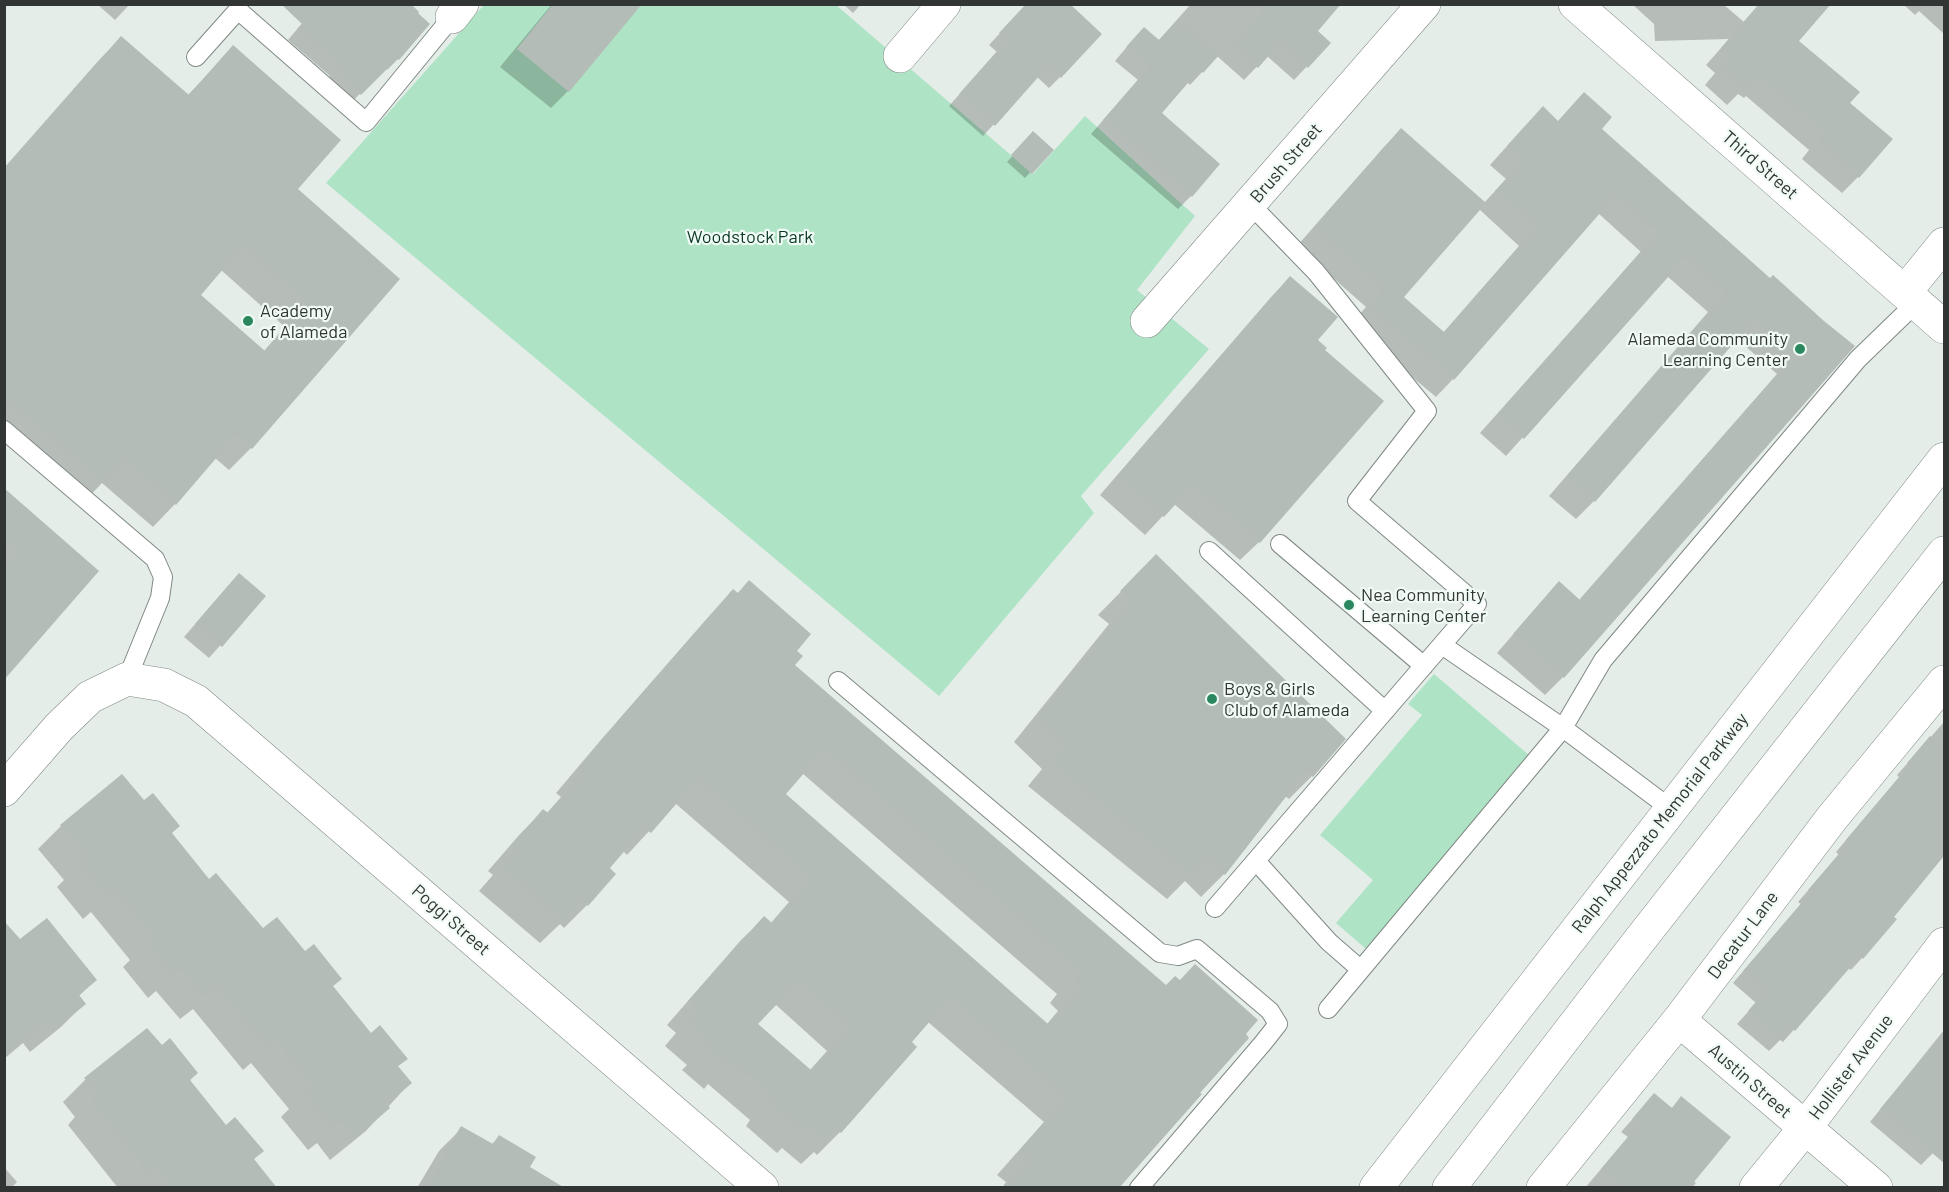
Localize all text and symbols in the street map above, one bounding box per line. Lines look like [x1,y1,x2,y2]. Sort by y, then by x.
street label: Brush Street [1246,119,1326,207]
street label: Third Street [1718,126,1802,204]
park label: Woodstock Park [687,226,813,248]
place label: Academy of Alameda [260,300,347,342]
marker: Academy of Alameda [241,314,255,328]
place label: Alameda Community Learning Center [1627,328,1788,370]
marker: Alameda Community Learning Center [1793,342,1807,356]
place label: Nea Community Learning Center [1361,584,1486,626]
marker: Nea Community Learning Center [1342,598,1356,612]
place label: Boys & Girls Club of Alameda [1224,678,1349,720]
marker: Boys & Girls Club of Alameda [1205,692,1219,706]
street label: Ralph Appezzato Memorial Parkway [1567,709,1753,937]
street label: Poggi Street [407,880,495,960]
street label: Decatur Lane [1703,887,1783,983]
street label: Hollister Avenue [1804,1010,1898,1124]
street label: Austin Street [1704,1039,1796,1123]

